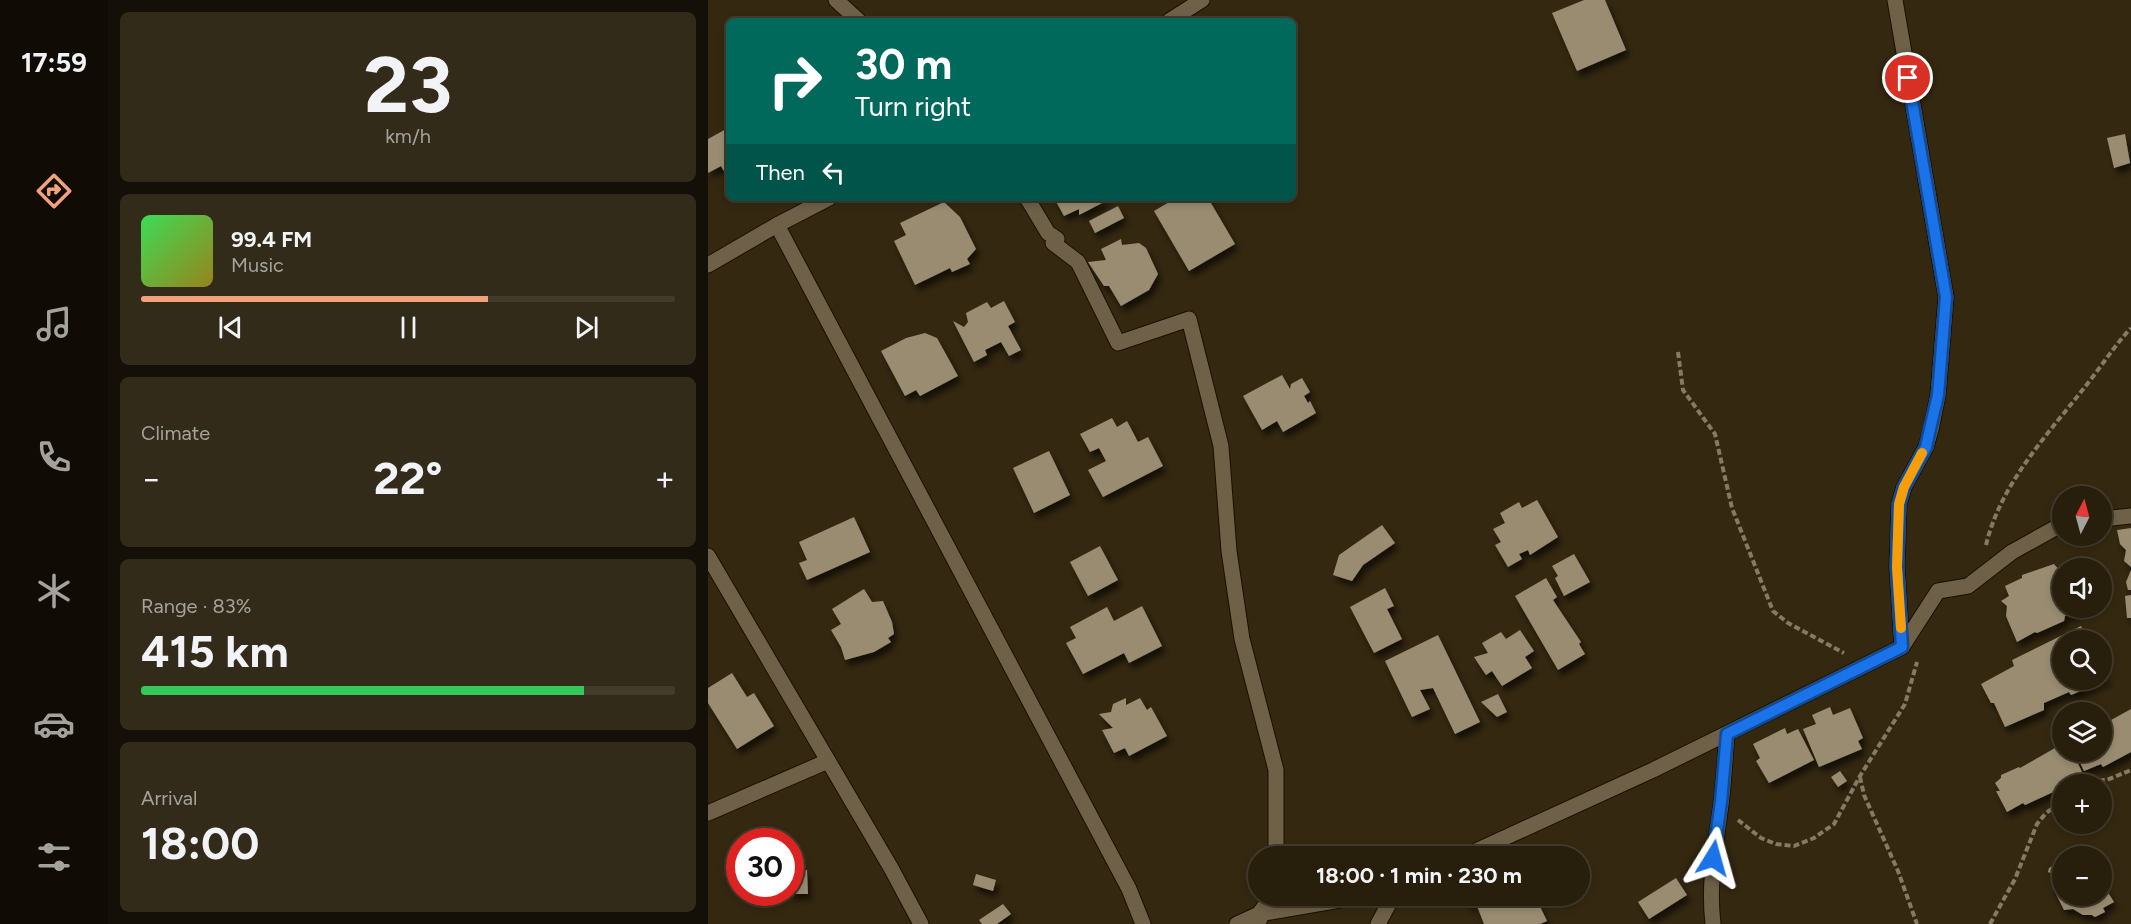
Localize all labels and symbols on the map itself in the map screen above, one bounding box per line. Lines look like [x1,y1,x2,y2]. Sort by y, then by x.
pin [1882,52,1933,103]
north arrow [2052,486,2112,546]
position arrow [1681,826,1745,890]
speed limit sign: 30 [726,828,804,906]

